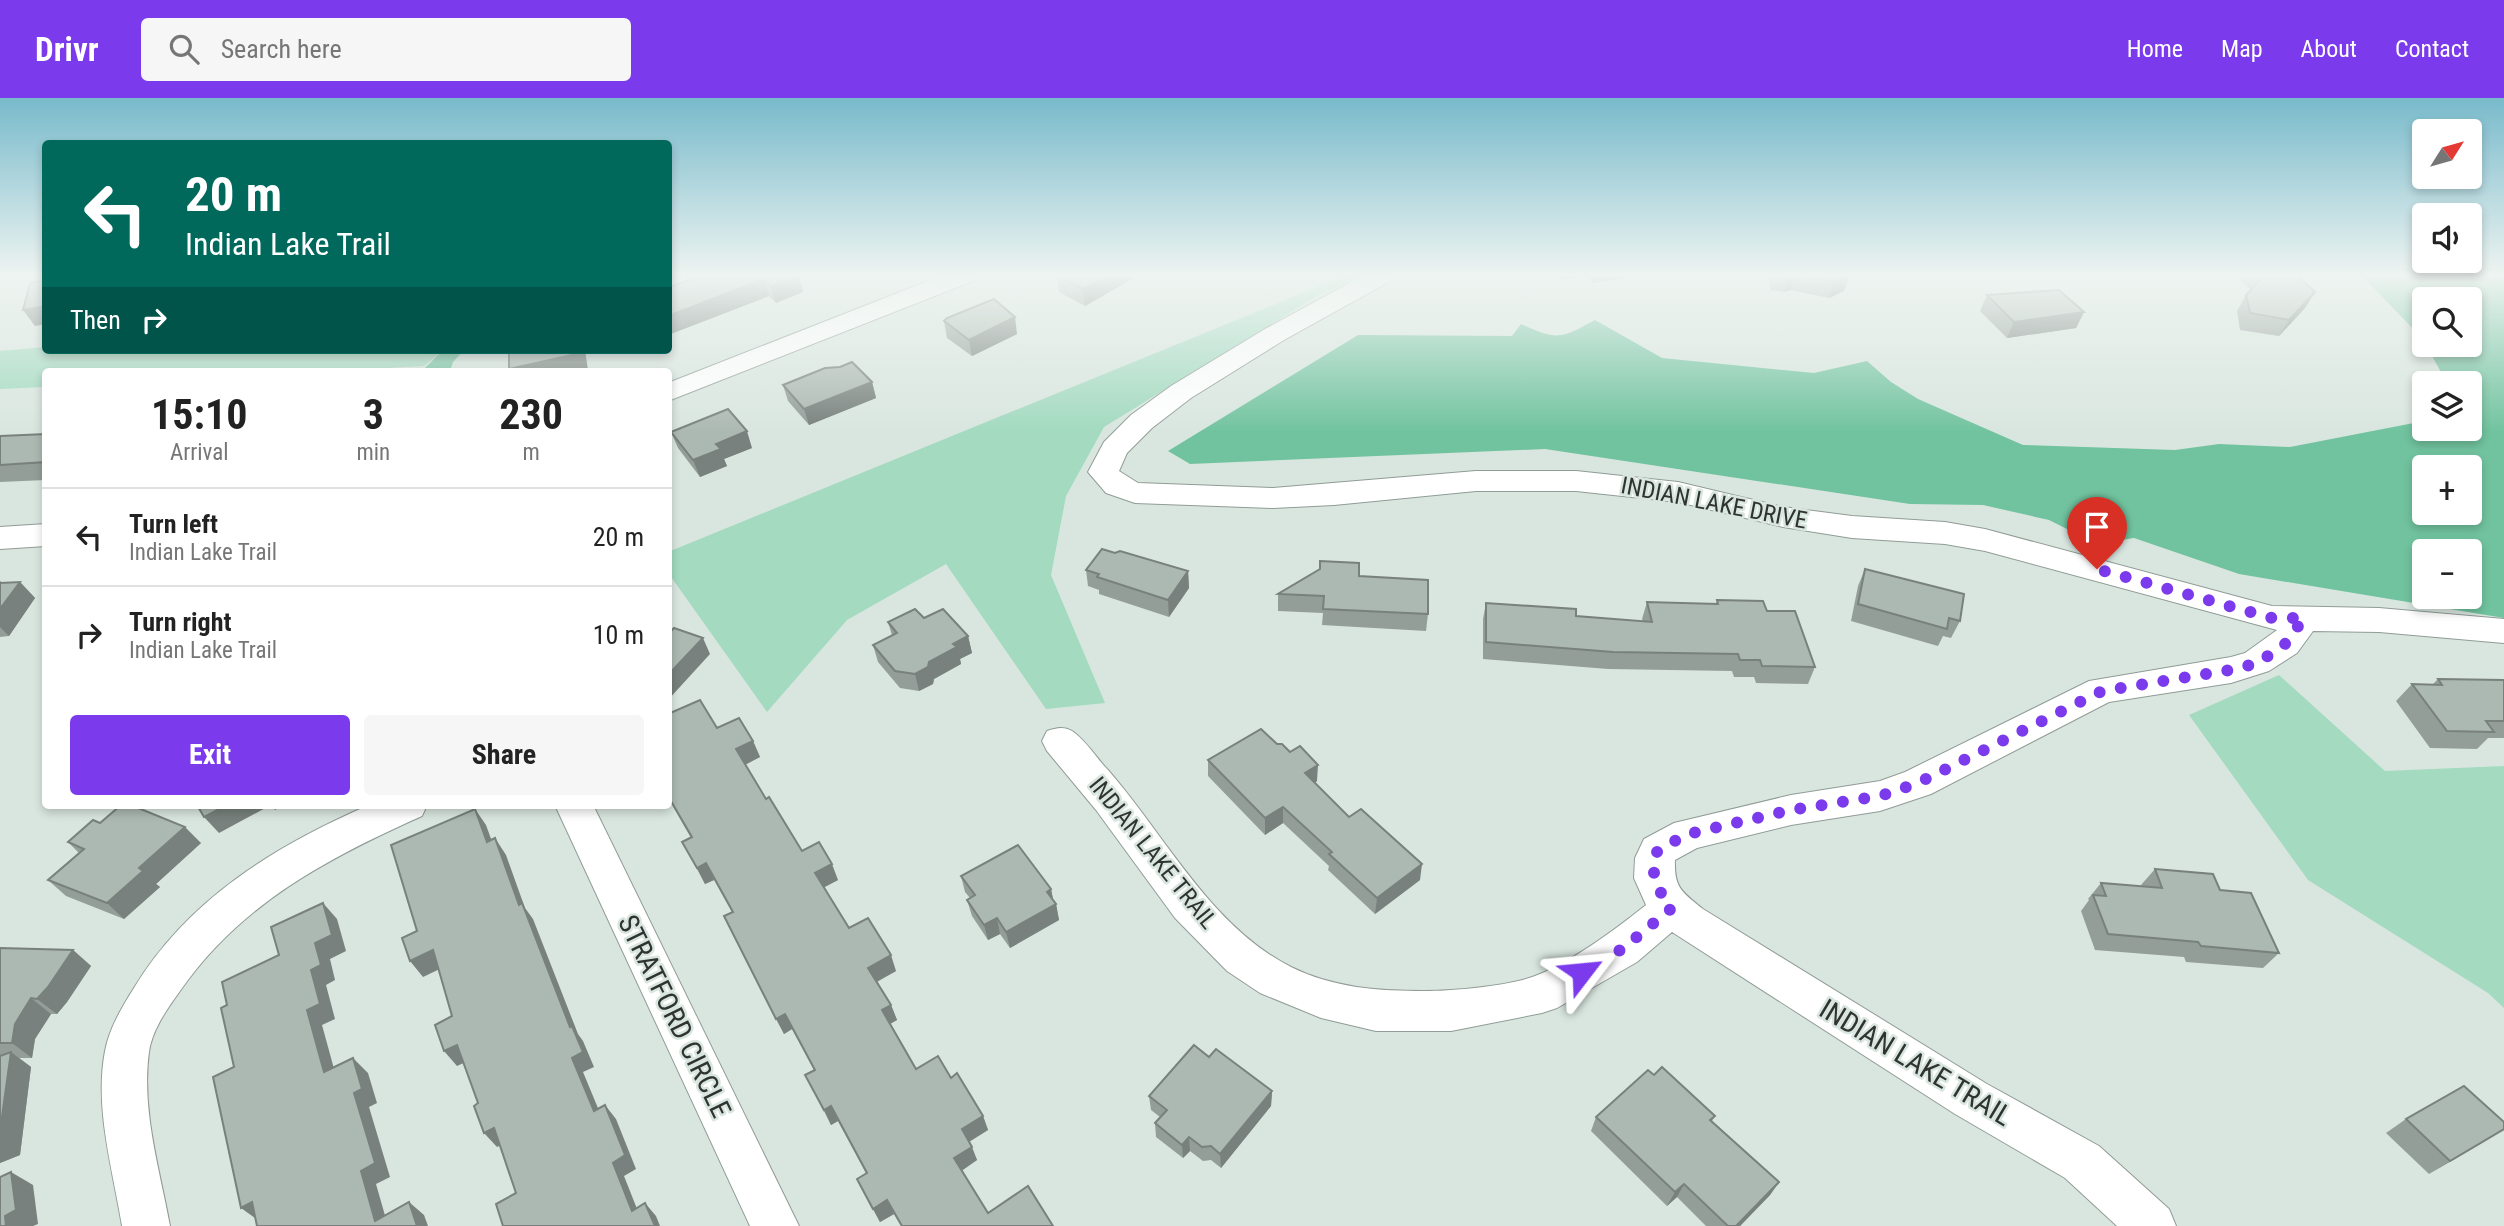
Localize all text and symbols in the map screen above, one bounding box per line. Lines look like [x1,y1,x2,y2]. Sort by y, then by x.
search box [141,18,631,81]
text: Drivr [35,30,99,69]
icon: search [165,30,203,68]
text: Search here [221,34,342,64]
text: Home [2127,35,2183,63]
text: Map [2221,35,2263,63]
text: About [2301,35,2357,63]
text: Contact [2395,35,2469,63]
north arrow [2412,119,2482,189]
map controls [2412,119,2482,609]
text: 20 m [185,166,282,223]
icon: left [70,168,161,259]
button: sound [2412,203,2482,273]
text: Indian Lake Trail [185,225,391,263]
button: search [2412,287,2482,357]
icon: right [135,301,173,339]
text: Then [70,305,121,335]
button: layers [2412,371,2482,441]
text: 15:10 [151,390,247,439]
text: 3 [363,390,384,439]
text: 230 [499,390,563,439]
text: Arrival [170,439,228,466]
text: min [356,439,390,466]
text: m [522,439,540,466]
button: + [2412,455,2482,525]
street label: INDIAN LAKE DRIVE [1619,471,1809,535]
pin [2067,497,2127,569]
icon: arrive [2078,508,2116,546]
text: Turn left [129,509,218,539]
icon: left [70,518,108,556]
text: 20 m [593,522,644,552]
text: Indian Lake Trail [129,539,277,566]
button: − [2412,539,2482,609]
text: Turn right [129,607,231,637]
icon: right [70,616,108,654]
text: 10 m [593,620,644,650]
text: Indian Lake Trail [129,637,277,664]
button: Exit [70,715,350,795]
button: Share [364,715,644,795]
street label: INDIAN LAKE TRAIL [1083,772,1223,934]
street label: STRATFORD CIRCLE [611,910,738,1123]
position arrow [1545,935,1619,1009]
street label: INDIAN LAKE TRAIL [1814,992,2018,1133]

